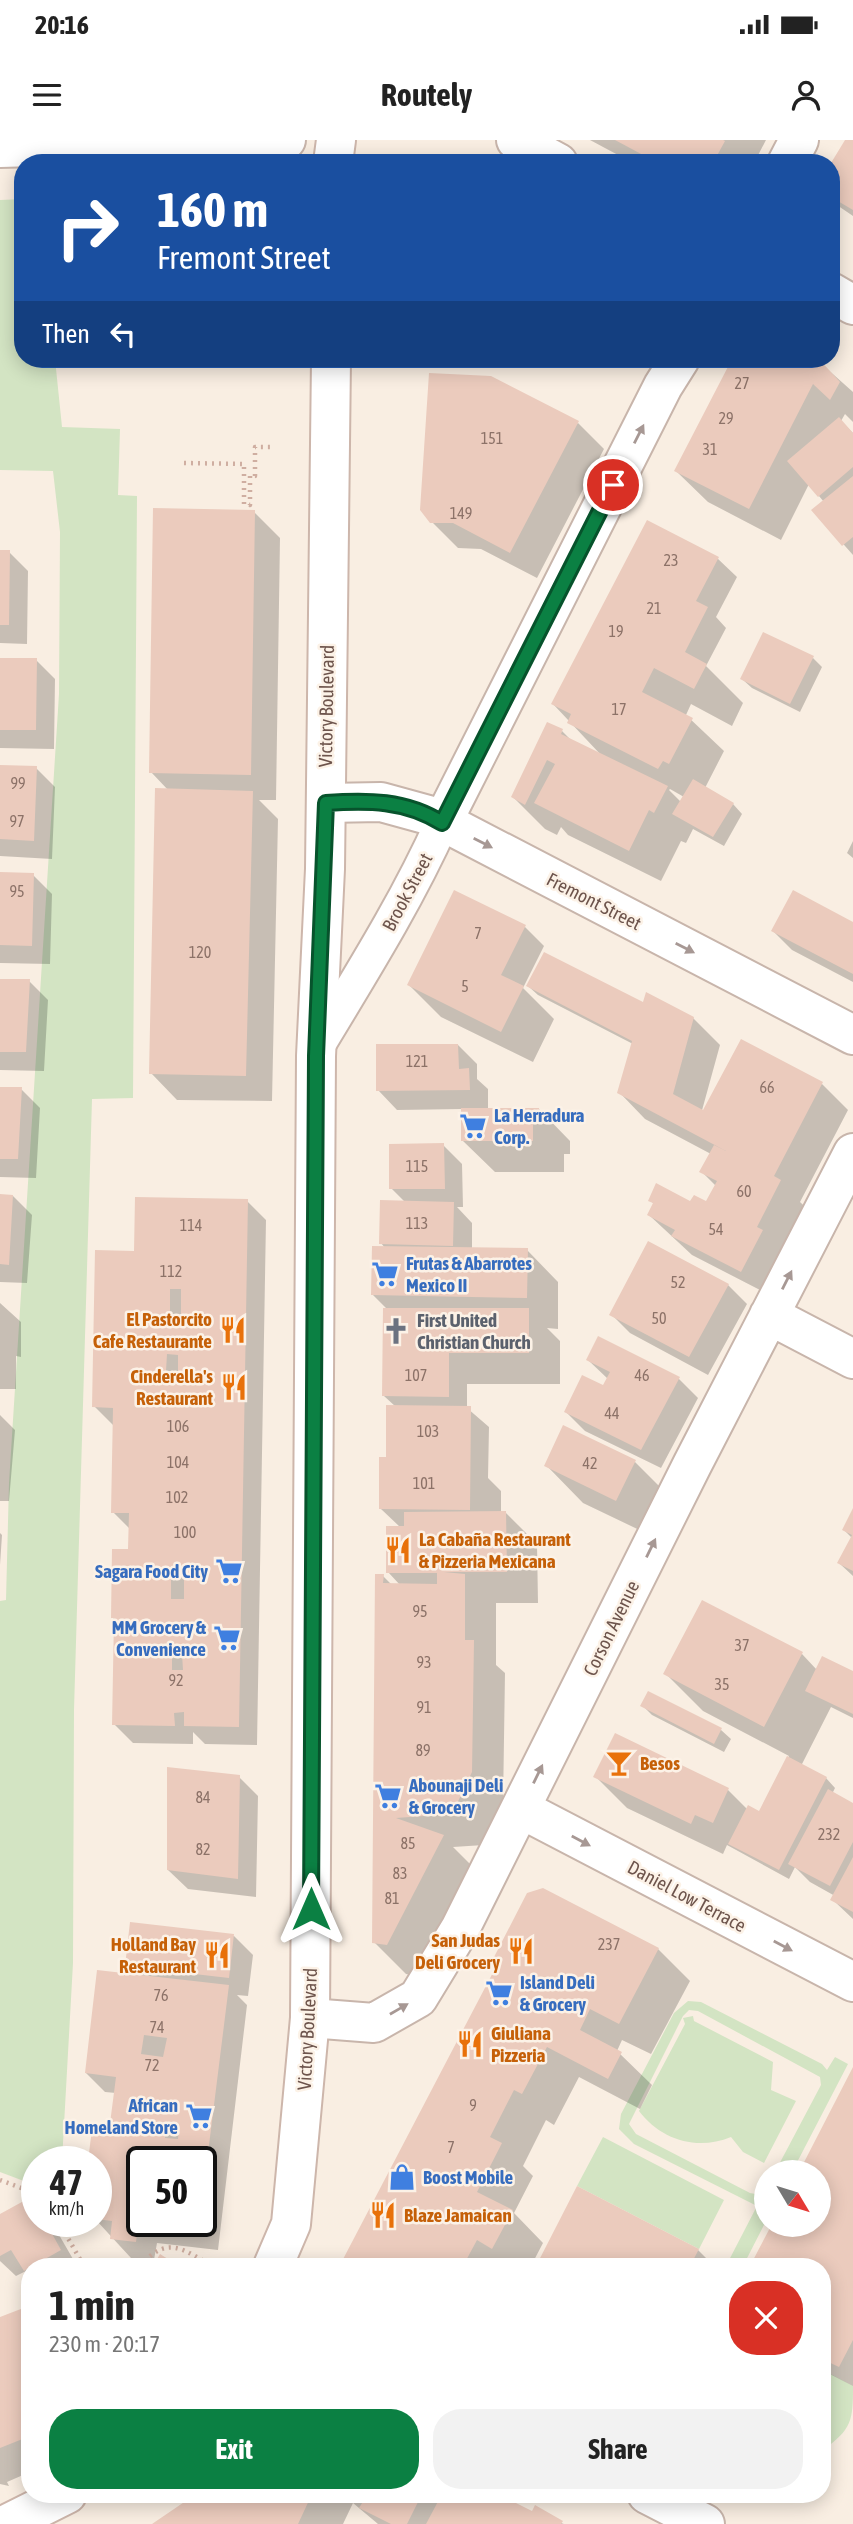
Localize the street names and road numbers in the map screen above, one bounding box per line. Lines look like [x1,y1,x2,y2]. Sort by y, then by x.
street label: Victory Boulevard [314,645,338,767]
street label: Brook Street [377,849,437,935]
street label: Fremont Street [543,868,645,934]
street label: Corson Avenue [579,1577,643,1679]
street label: Daniel Low Terrace [624,1856,750,1936]
street label: Victory Boulevard [293,1967,321,2091]

